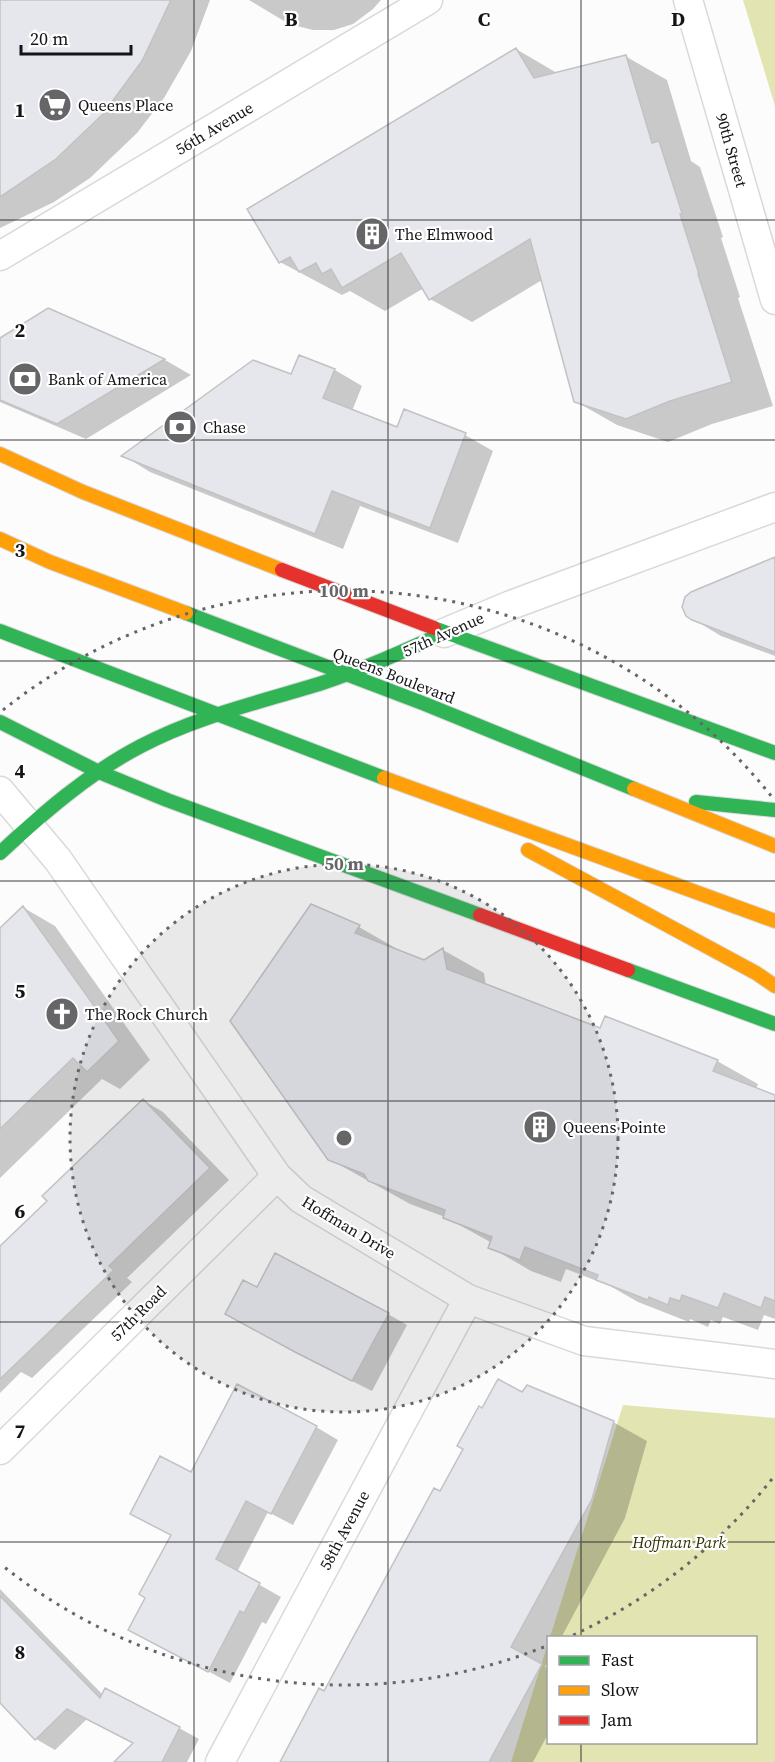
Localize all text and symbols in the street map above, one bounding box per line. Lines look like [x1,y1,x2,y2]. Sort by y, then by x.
text: B [284,5,298,33]
text: C [478,5,490,33]
text: D [671,5,685,33]
scale bar [21,18,130,56]
text: 20 m [30,26,68,51]
supermarket icon: Queens Place [37,87,73,123]
place label: Queens Place [78,94,173,116]
text: 1 [15,96,25,124]
street label: 56th Avenue [171,96,257,160]
street label: 90th Street [711,110,753,190]
building icon: The Elmwood [354,216,390,252]
place label: The Elmwood [395,223,493,245]
text: 2 [15,316,26,344]
bank icon: Bank of America [7,361,43,397]
place label: Bank of America [48,368,168,390]
bank icon: Chase [162,409,198,445]
place label: Chase [203,416,246,438]
text: 3 [15,536,26,564]
text: 100 m [319,578,369,603]
street label: 57th Avenue [399,606,487,662]
street label: Queens Boulevard [330,642,458,708]
text: 4 [15,757,26,785]
text: 50 m [324,851,364,876]
text: 5 [15,977,26,1005]
church icon: The Rock Church [44,996,80,1032]
place label: The Rock Church [85,1003,209,1025]
building icon: Queens Pointe [522,1109,558,1145]
place label: Queens Pointe [563,1116,666,1138]
centre of rings [334,1128,354,1148]
street label: Hoffman Drive [298,1190,400,1264]
text: 6 [15,1197,26,1225]
street label: 57th Road [105,1280,171,1346]
text: 7 [15,1417,26,1445]
street label: 58th Avenue [314,1486,374,1574]
park label: Hoffman Park [631,1531,726,1553]
legend [547,1636,757,1744]
text: 8 [15,1638,25,1666]
text: Fast [601,1647,634,1672]
text: Slow [601,1677,639,1702]
text: Jam [600,1707,633,1732]

